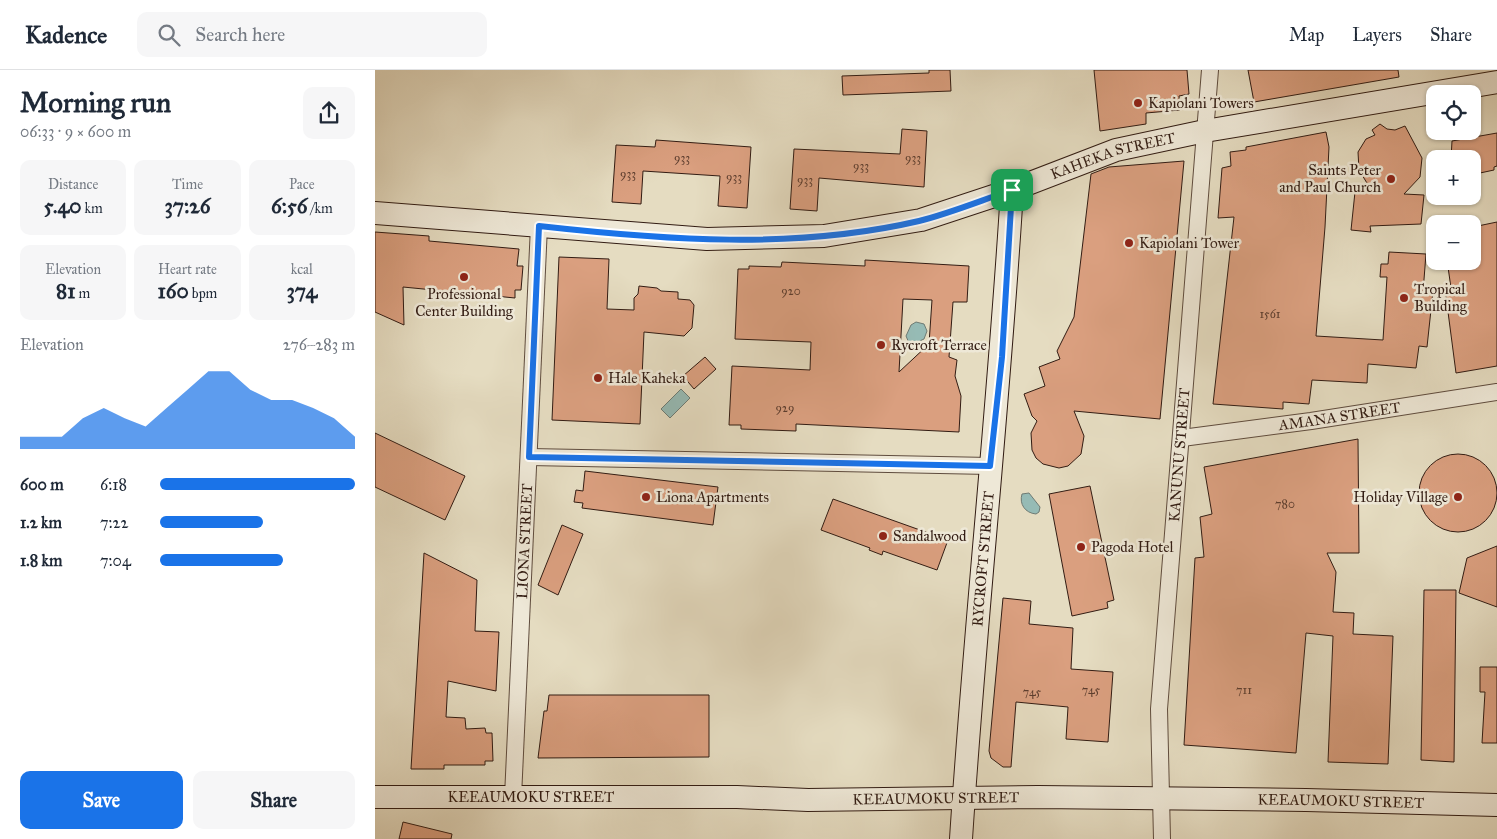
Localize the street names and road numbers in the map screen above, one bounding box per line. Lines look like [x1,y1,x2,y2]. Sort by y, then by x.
street label: KAHEKA STREET [1048,129,1177,183]
street label: KANUNU STREET [1165,387,1194,523]
street label: AMANA STREET [1277,398,1402,434]
street label: LIONA STREET [513,483,536,600]
street label: RYCROFT STREET [968,490,998,627]
street label: KEEAUMOKU STREET [448,788,614,806]
street label: KEEAUMOKU STREET [852,788,1019,808]
street label: KEEAUMOKU STREET [1257,790,1425,812]

